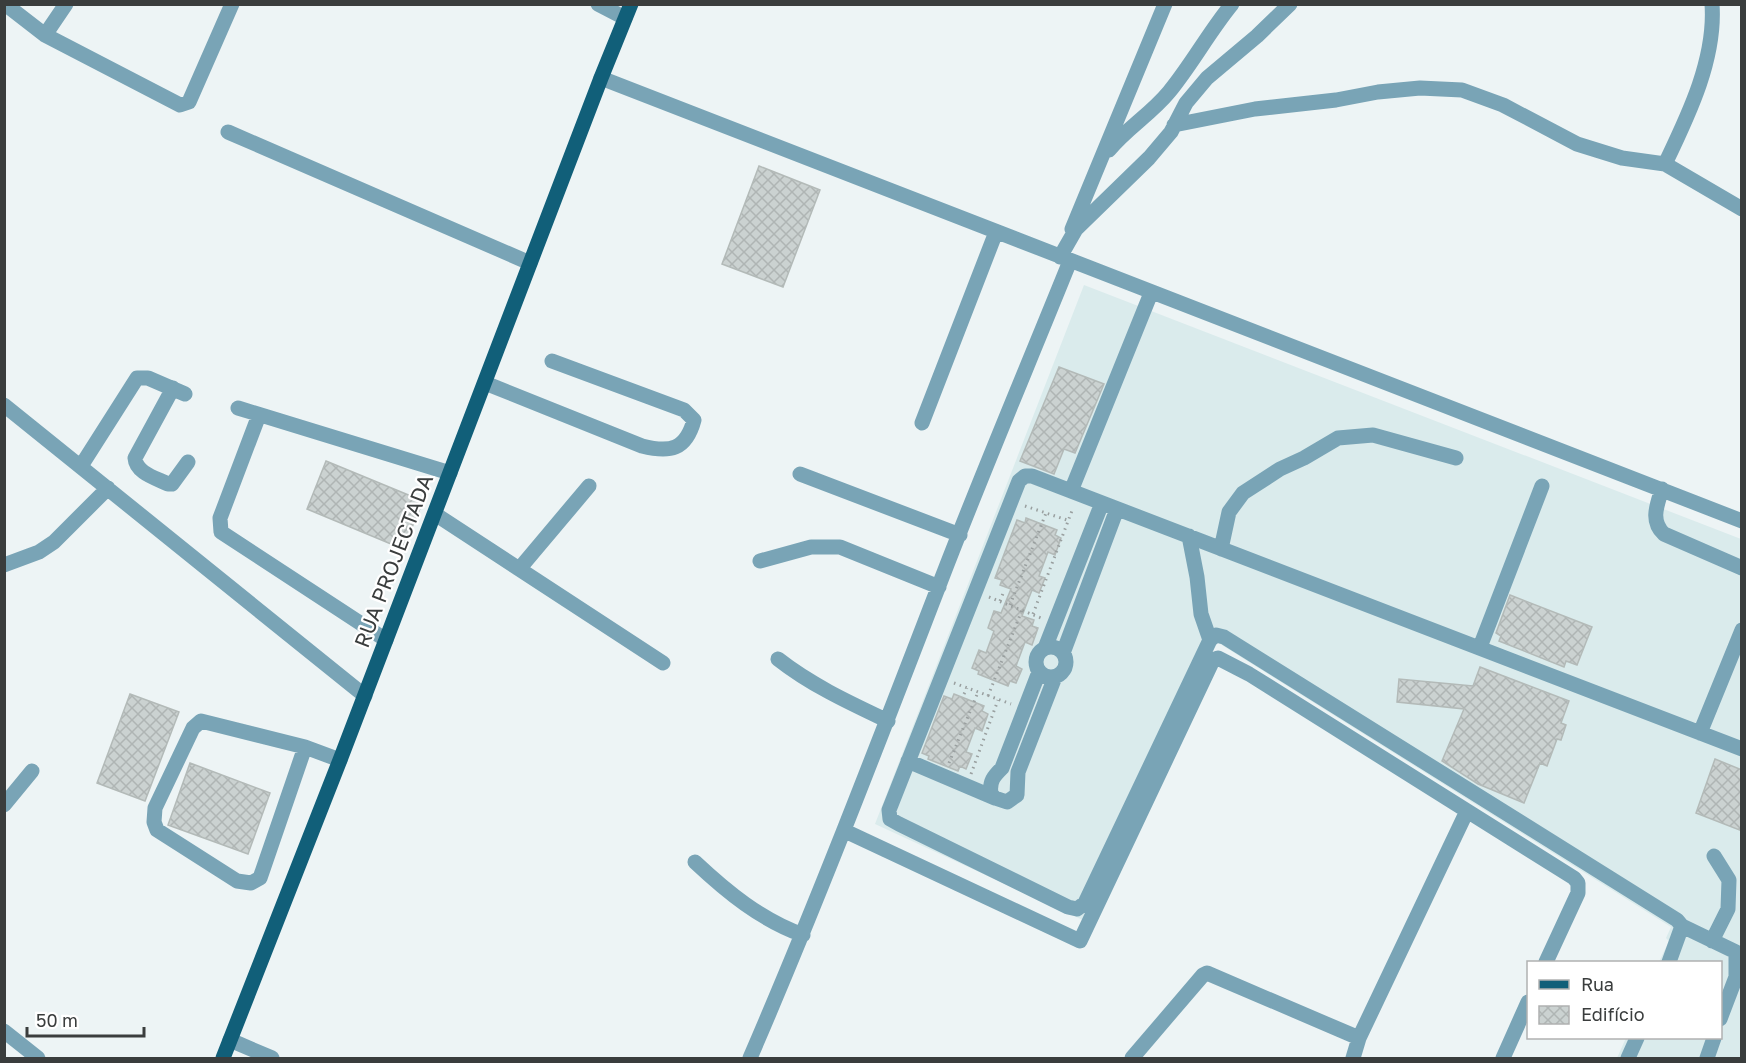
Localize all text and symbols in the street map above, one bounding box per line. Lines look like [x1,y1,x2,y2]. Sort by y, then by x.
street label: RUA PROJECTADA [348,470,438,651]
legend [1527,961,1722,1039]
text: Rua [1581,973,1614,995]
scale bar [27,1000,144,1038]
text: Edifício [1581,1003,1645,1025]
text: 50 m [36,1009,78,1031]

